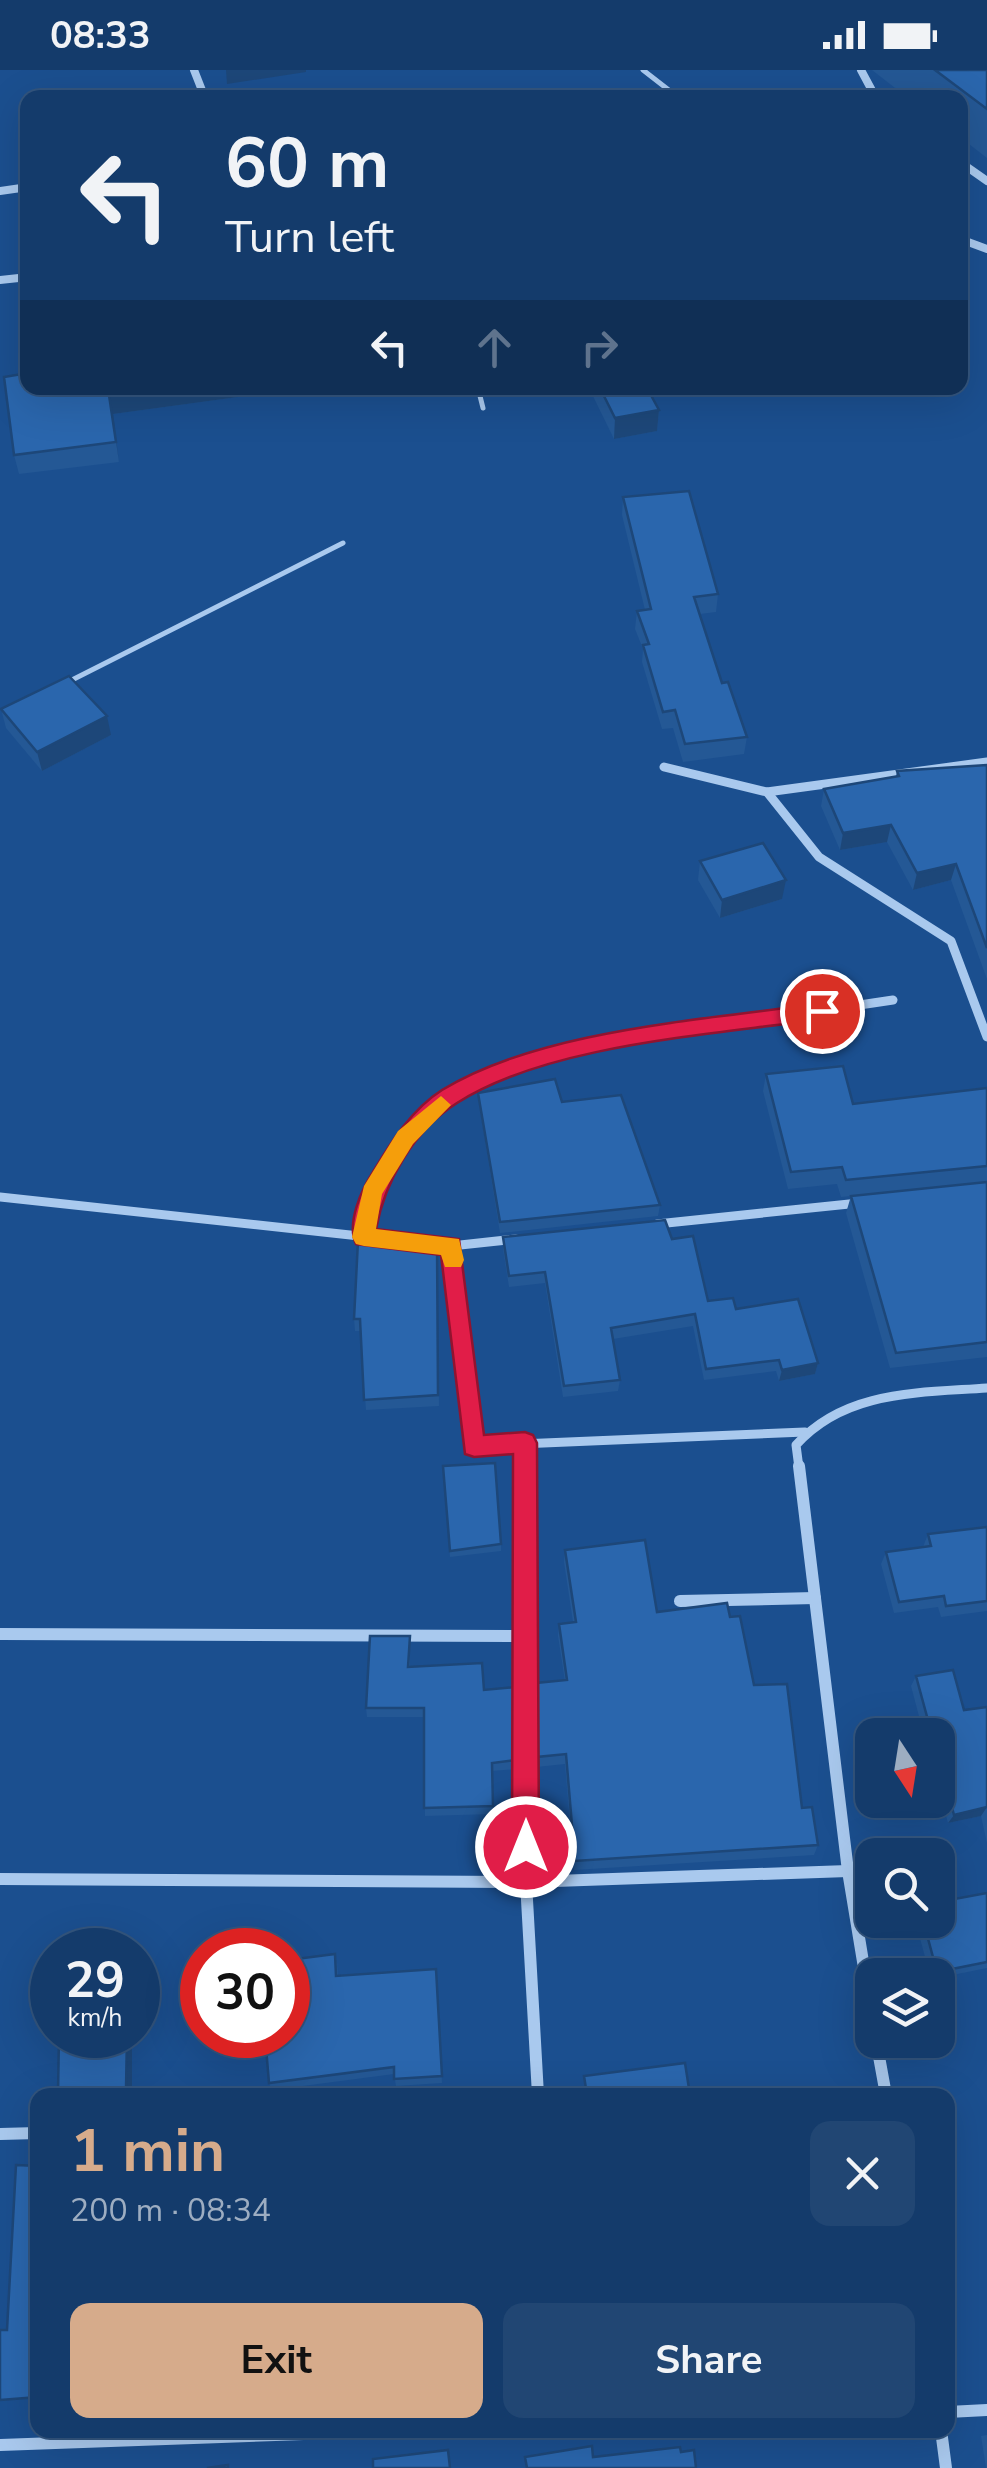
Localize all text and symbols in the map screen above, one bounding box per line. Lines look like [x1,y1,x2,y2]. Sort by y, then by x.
text: 08:33 [50,10,151,61]
text: 60 m [225,116,389,212]
icon: left [60,130,190,260]
text: Turn left [225,207,394,268]
icon: left [362,320,417,375]
icon: ahead [467,320,522,375]
icon: right [572,320,627,375]
pin [780,969,865,1054]
icon: arrive [795,984,850,1039]
north arrow [855,1718,955,1818]
map controls [855,1718,955,2058]
position arrow [474,1795,578,1899]
button: search [855,1838,955,1938]
speed limit sign: 30 [180,1928,310,2058]
text: 29 [65,1946,125,2015]
button: layers [855,1958,955,2058]
text: km/h [67,2001,123,2035]
text: 1 min [70,2110,225,2192]
button: close [810,2121,915,2226]
text: 200 m · 08:34 [70,2189,271,2232]
button: Exit [70,2303,483,2418]
button: Share [503,2303,915,2418]

